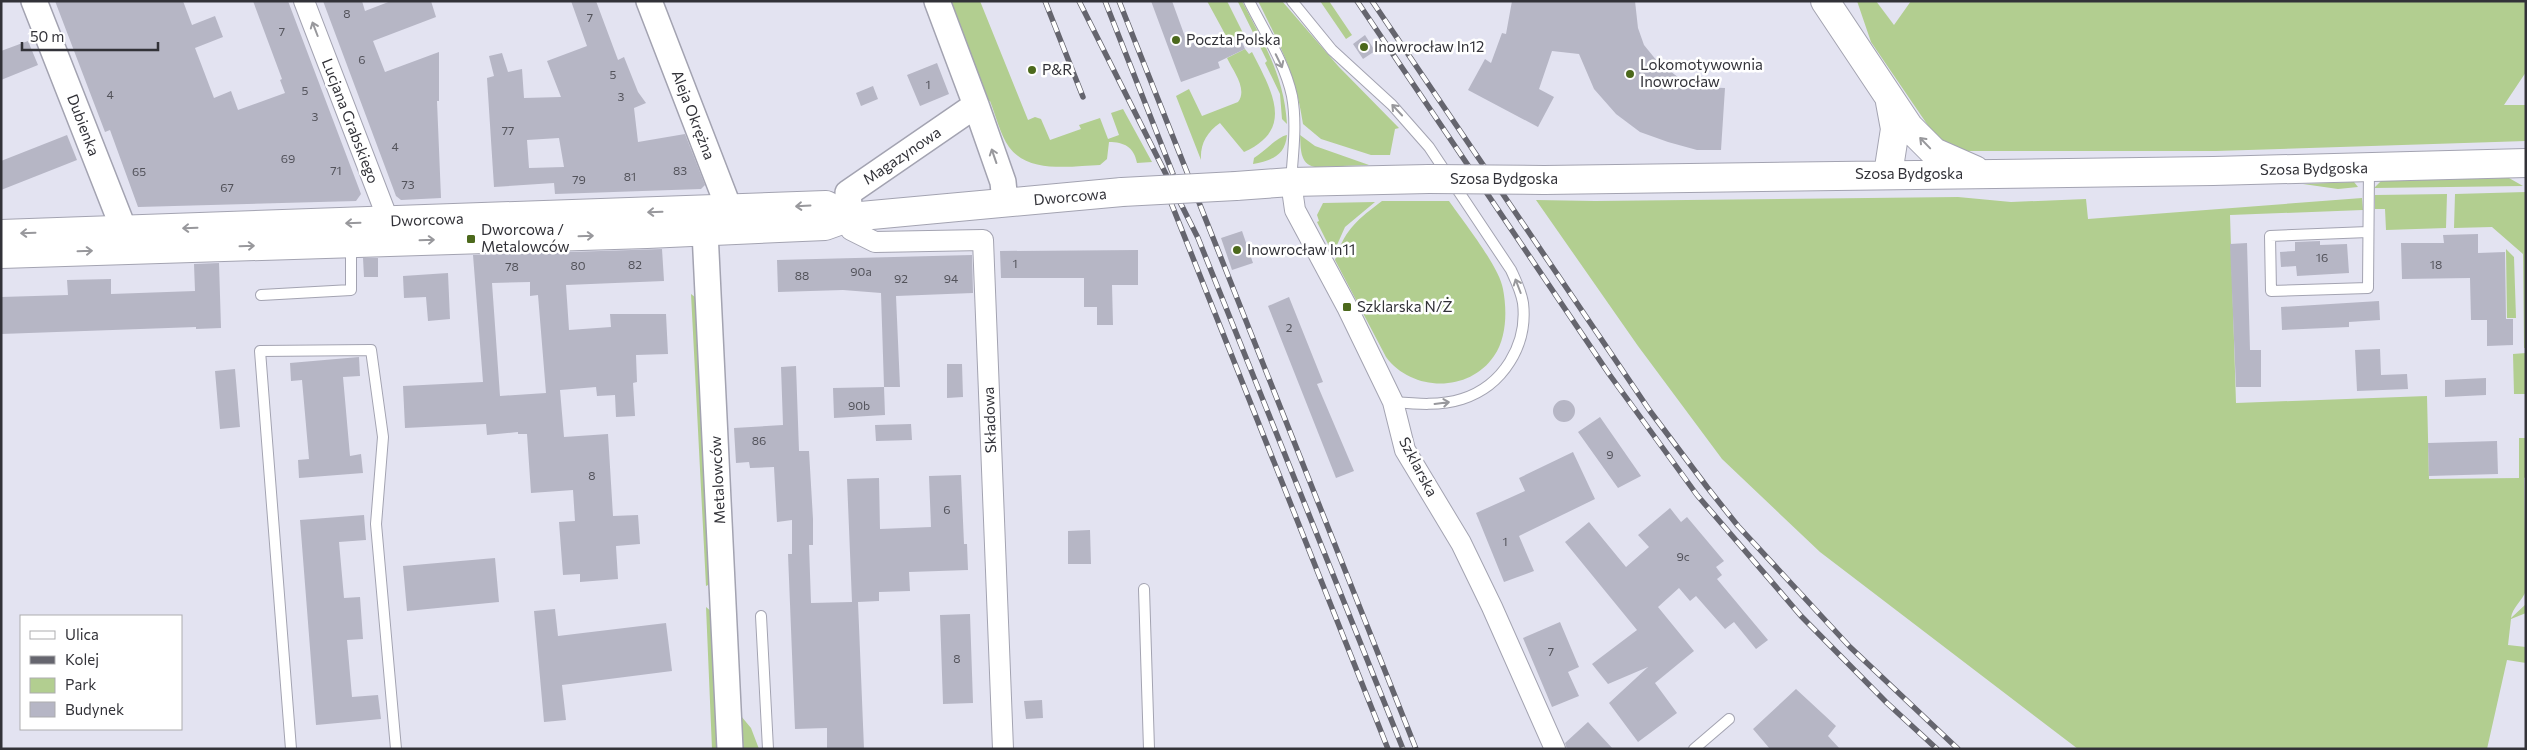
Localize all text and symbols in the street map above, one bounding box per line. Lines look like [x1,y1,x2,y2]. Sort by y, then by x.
house number: 8 [343,6,351,20]
house number: 7 [587,10,593,24]
scale bar [22,20,159,52]
one-way arrow [310,22,319,38]
house number: 7 [279,24,285,38]
text: 50 m [30,27,64,45]
place label: Poczta Polska [1186,30,1281,48]
marker: Poczta Polska [1170,34,1182,46]
place label: Inowrocław In12 [1374,37,1484,55]
marker: Inowrocław In12 [1358,41,1370,53]
house number: 6 [358,52,366,66]
one-way arrow [1274,53,1284,68]
place label: Lokomotywownia Inowrocław [1640,55,1763,90]
street label: Lucjana Grabskiego [319,56,383,186]
place label: P&R [1042,60,1072,78]
marker: P&R [1026,64,1038,76]
house number: 5 [610,67,617,81]
street label: Aleja Okrężna [669,67,719,162]
marker: Lokomotywownia Inowrocław [1624,68,1636,80]
house number: 1 [925,77,931,91]
house number: 5 [302,83,309,97]
house number: 4 [106,87,114,101]
house number: 3 [618,89,625,103]
street label: Dubienka [64,91,104,158]
one-way arrow [1391,104,1403,117]
house number: 3 [312,109,319,123]
house number: 77 [502,123,514,137]
street label: Magazynowa [859,123,944,188]
one-way arrow [1919,137,1931,149]
house number: 4 [391,139,399,153]
one-way arrow [989,149,998,164]
house number: 69 [281,151,295,165]
street label: Szosa Bydgoska [2260,158,2368,178]
house number: 71 [330,163,342,177]
house number: 83 [673,163,687,177]
house number: 65 [132,164,146,178]
street label: Szosa Bydgoska [1855,164,1963,182]
house number: 81 [624,169,636,183]
street label: Szosa Bydgoska [1450,169,1558,187]
house number: 79 [572,172,586,186]
house number: 73 [401,177,415,191]
house number: 67 [220,180,234,194]
street label: Dworcowa [1033,184,1107,208]
one-way arrow [796,202,812,211]
one-way arrow [647,208,663,217]
street label: Dworcowa [390,209,464,229]
one-way arrow [345,218,362,228]
place label: Dworcowa / Metalowców [481,220,570,255]
one-way arrow [183,223,199,232]
one-way arrow [20,228,36,238]
one-way arrow [578,231,594,240]
marker: Dworcowa / Metalowców [465,233,477,245]
one-way arrow [419,235,435,245]
place label: Inowrocław In11 [1247,240,1355,258]
one-way arrow [239,242,255,251]
marker: Inowrocław In11 [1231,244,1243,256]
one-way arrow [77,247,93,256]
house number: 16 [2316,250,2328,264]
house number: 1 [1012,256,1018,270]
house number: 82 [628,257,642,271]
house number: 18 [2430,257,2442,271]
house number: 80 [570,258,586,272]
house number: 78 [505,259,519,273]
house number: 90a [850,264,872,278]
house number: 88 [795,268,809,282]
house number: 92 [894,271,908,285]
house number: 94 [944,271,958,285]
one-way arrow [1512,279,1522,294]
place label: Szklarska N/Ż [1357,297,1453,315]
marker: Szklarska N/Ż [1341,301,1353,313]
house number: 2 [1286,320,1293,334]
street label: Składowa [979,387,999,454]
house number: 90b [848,398,870,412]
one-way arrow [1434,398,1450,408]
house number: 86 [752,433,766,447]
street label: Szklarska [1396,434,1442,499]
street label: Metalowców [706,435,728,525]
house number: 9 [1606,447,1614,461]
house number: 8 [588,468,596,482]
house number: 6 [943,502,951,516]
house number: 1 [1502,534,1508,548]
house number: 9c [1676,549,1690,563]
legend [20,615,182,730]
text: Ulica [65,625,99,643]
house number: 7 [1548,644,1554,658]
text: Kolej [65,650,99,668]
house number: 8 [953,651,961,665]
text: Park [65,675,96,693]
text: Budynek [65,700,124,718]

